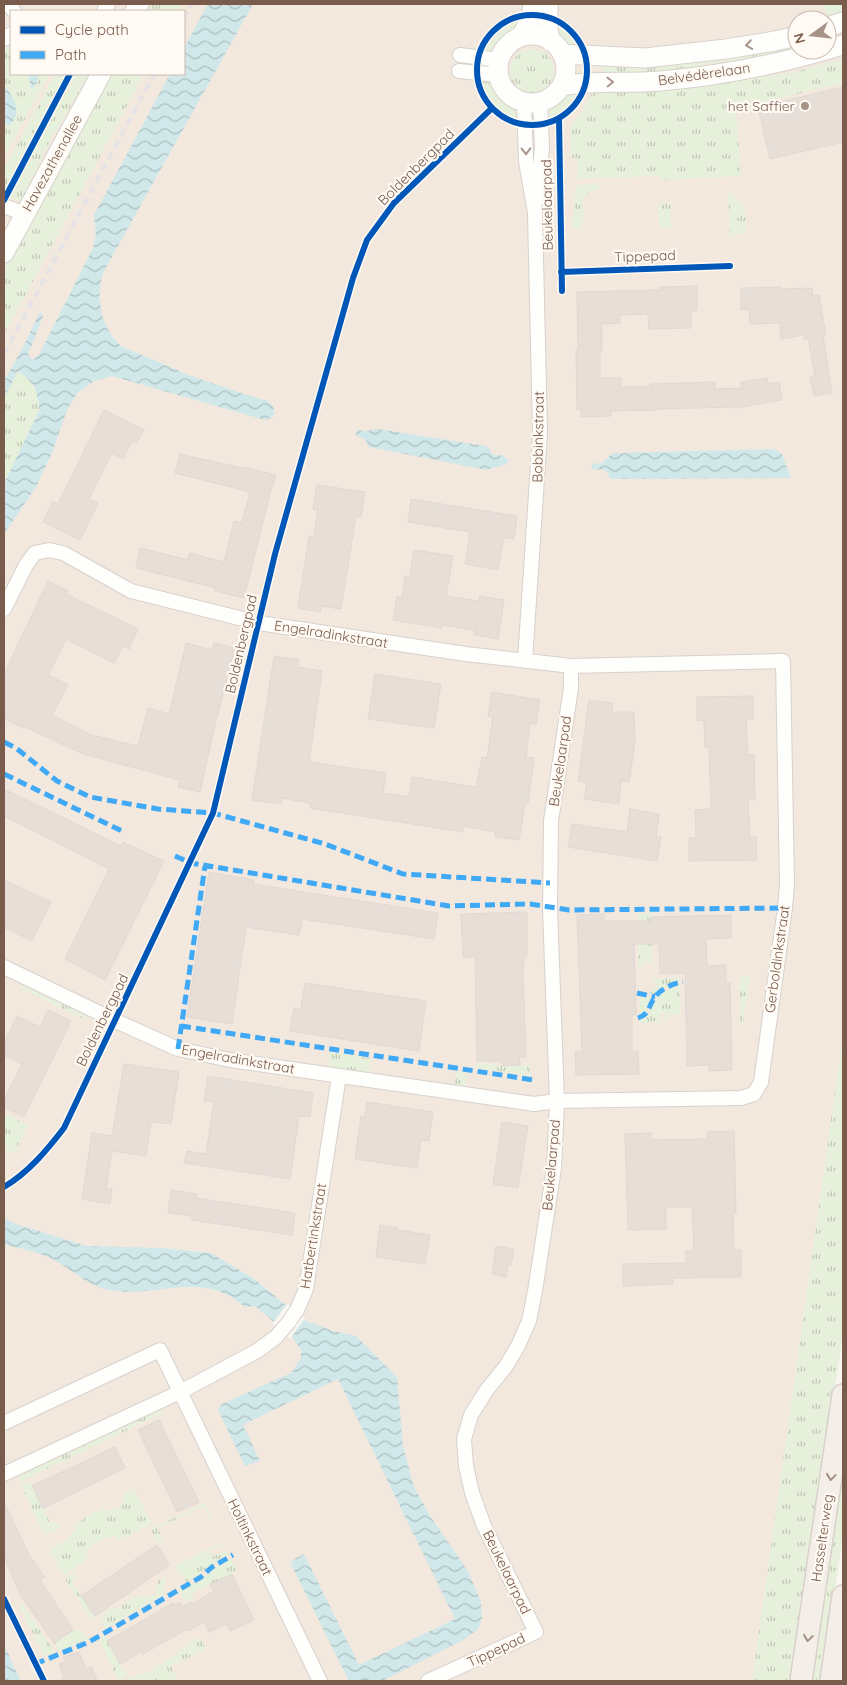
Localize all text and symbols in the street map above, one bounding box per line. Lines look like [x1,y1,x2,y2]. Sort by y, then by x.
legend [10,10,185,75]
north arrow [787,10,837,60]
text: Cycle path [55,20,129,39]
text: N [789,31,809,46]
one-way arrow [745,40,754,50]
text: Path [55,45,87,64]
street label: Belvédèrelaan [657,59,751,89]
one-way arrow [606,77,614,87]
place label: het Saffier [728,97,796,115]
marker: het Saffier [799,100,811,112]
street label: Havezathenallee [18,111,86,215]
street label: Boldenbergpad [374,125,458,209]
one-way arrow [521,148,531,155]
street label: Beukelaarpad [537,159,557,251]
street label: Tippepad [614,246,676,266]
street label: Bobbinkstraat [528,391,548,483]
street label: Boldenbergpad [221,593,261,695]
street label: Engelradinkstraat [273,616,389,652]
street label: Beukelaarpad [545,715,575,807]
street label: Gerboldinkstraat [761,904,793,1014]
street label: Boldenbergpad [72,971,132,1069]
street label: Engelradinkstraat [180,1040,296,1078]
street label: Beukelaarpad [538,1119,564,1211]
street label: Hatbertinkstraat [296,1182,330,1290]
one-way arrow [826,1474,837,1482]
street label: Hasselterweg [807,1493,837,1583]
street label: Holtinkstraat [224,1496,276,1579]
street label: Beukelaarpad [479,1527,535,1617]
street label: Tippepad [464,1629,528,1671]
one-way arrow [803,1634,813,1642]

